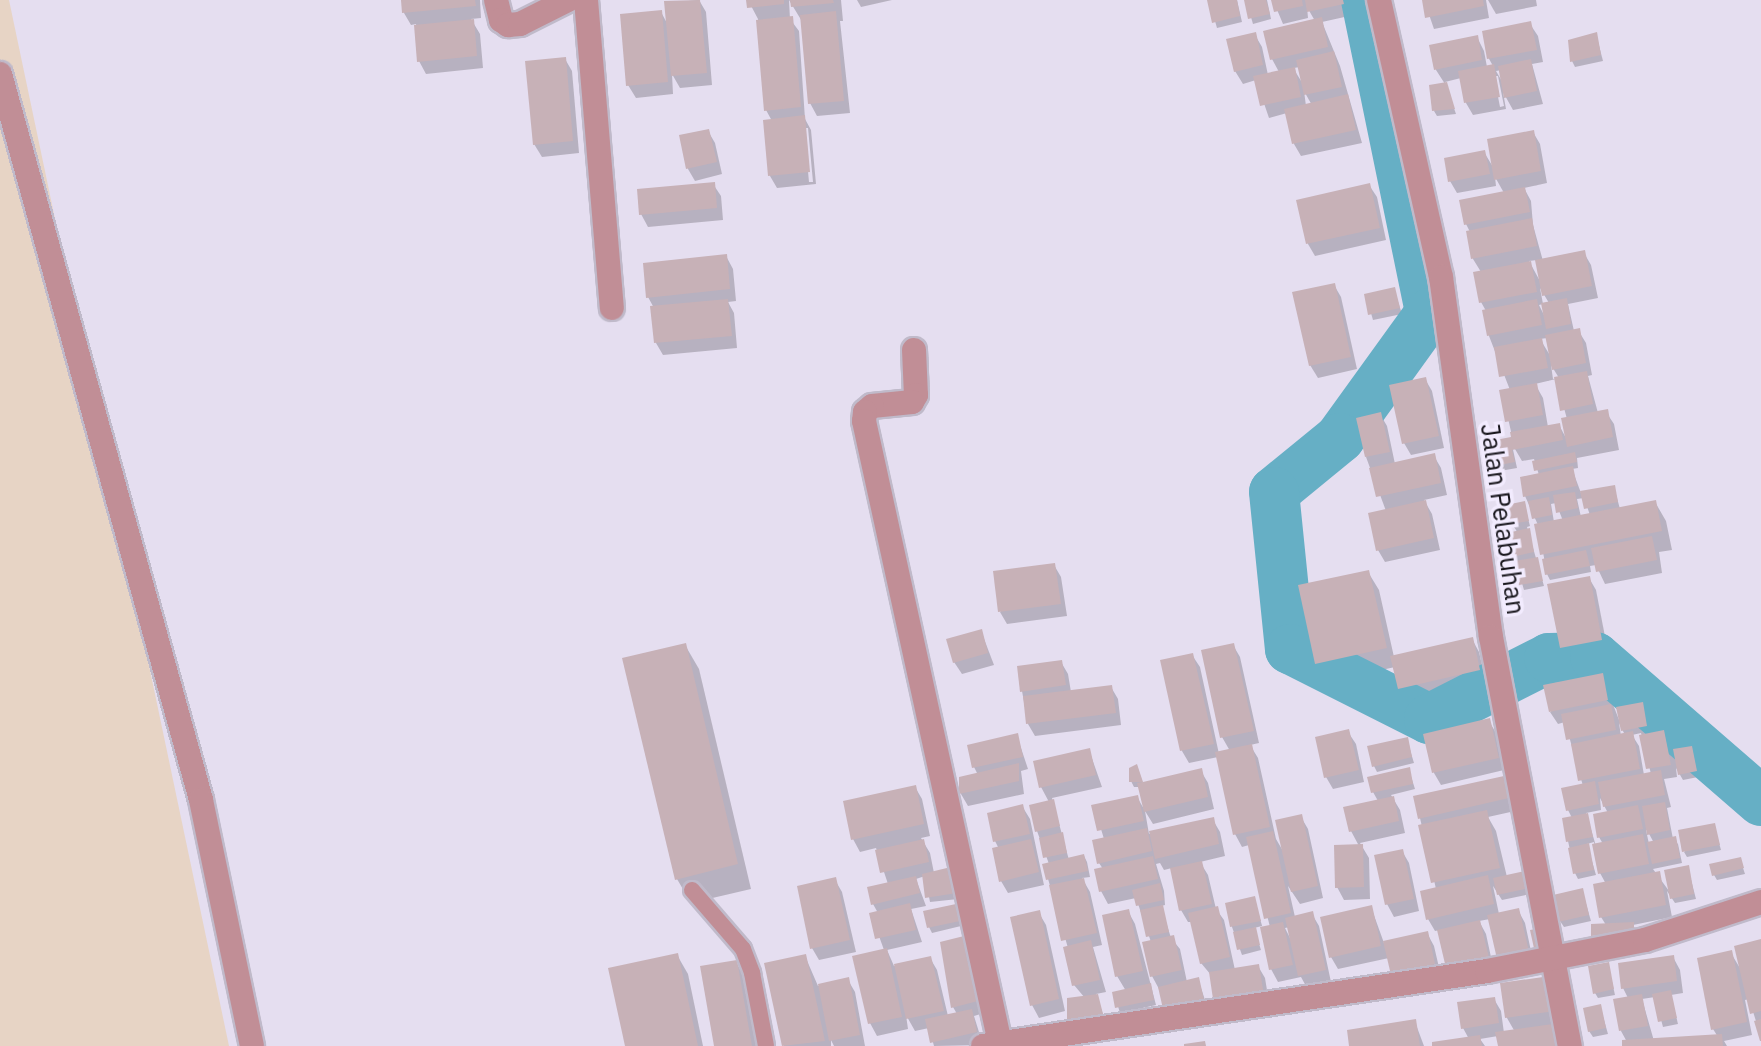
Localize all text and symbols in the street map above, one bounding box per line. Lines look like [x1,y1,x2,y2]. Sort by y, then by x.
street label: Jalan Pelabuhan [1474,421,1532,617]

